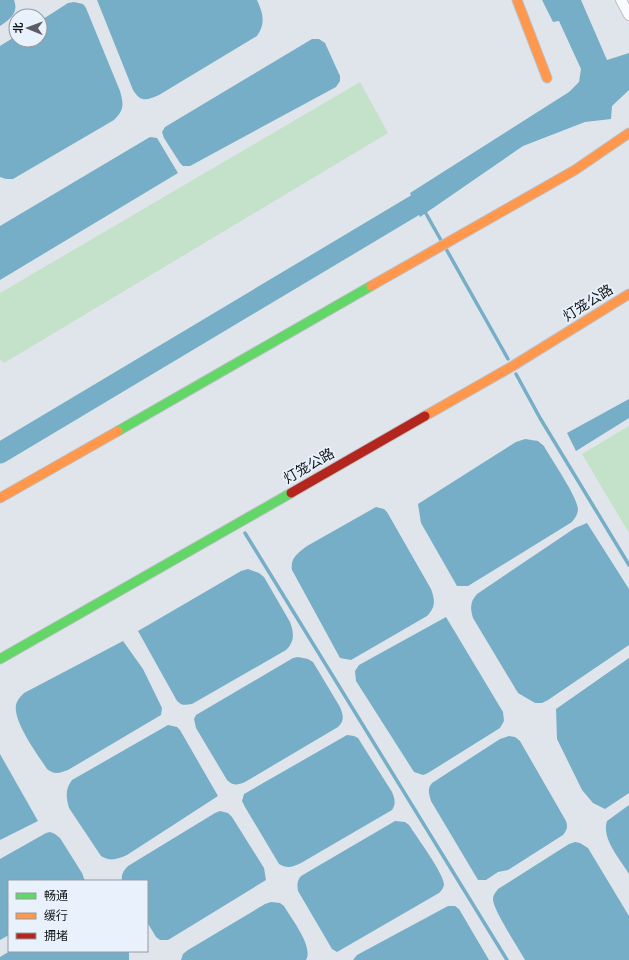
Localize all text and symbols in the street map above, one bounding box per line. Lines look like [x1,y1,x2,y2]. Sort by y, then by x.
north arrow [8,8,48,48]
text: 北 [11,22,26,33]
street label: 灯笼公路 [559,280,617,326]
street label: 灯笼公路 [280,444,338,488]
legend [8,880,148,952]
text: 畅通 [44,888,68,904]
text: 缓行 [44,908,68,924]
text: 拥堵 [44,928,68,944]

